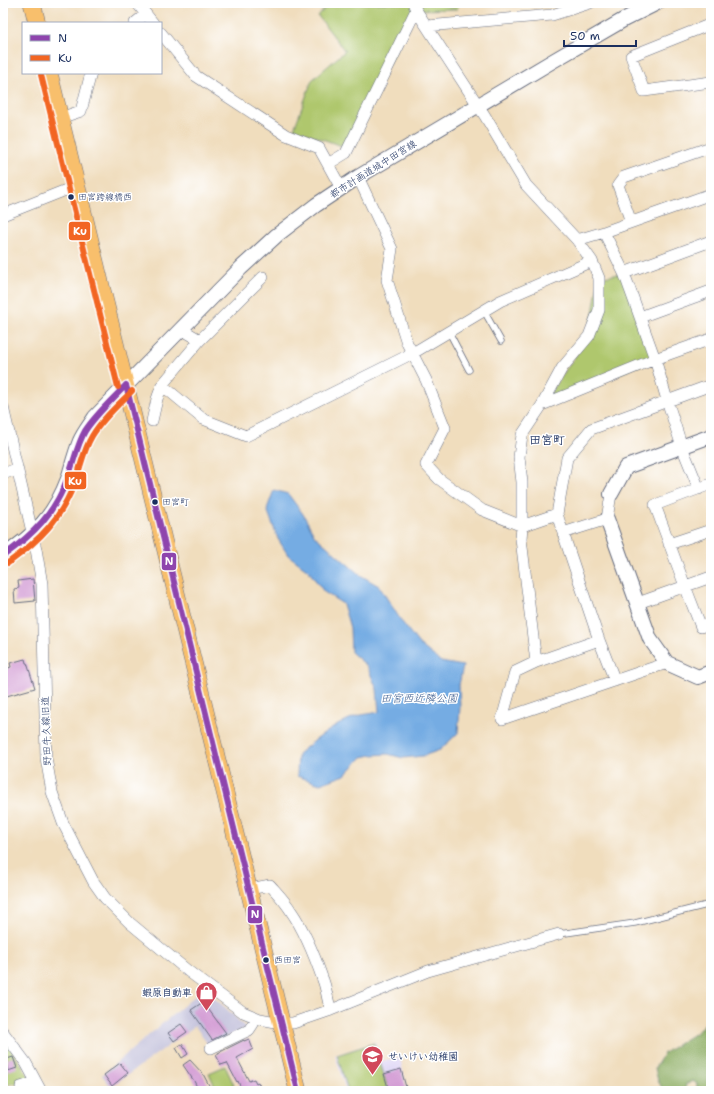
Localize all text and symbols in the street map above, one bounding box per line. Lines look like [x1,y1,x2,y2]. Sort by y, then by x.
legend [22,22,162,74]
scale bar [564,22,636,48]
text: 50 m [570,28,600,44]
text: N [58,30,67,46]
text: Ku [58,50,72,66]
street label: 都市計画道城中田宮線 [327,137,419,201]
place label: 田宮跨線橋西 [78,191,132,203]
marker: 田宮跨線橋西 [66,192,76,202]
line badge: Ku [68,221,91,241]
text: Ku [73,224,87,239]
district label: 田宮町 [529,432,565,448]
line badge: Ku [64,471,87,490]
text: Ku [68,474,82,489]
place label: 田宮町 [162,496,189,508]
marker: 田宮町 [150,497,160,507]
line badge: N [161,552,177,571]
text: N [165,554,174,569]
water label: 田宮西近隣公園 [381,691,458,706]
street label: 野田牛久線旧道 [38,696,54,766]
line badge: N [247,905,263,924]
text: N [251,907,260,922]
place label: 西田宮 [274,954,301,966]
marker: 西田宮 [261,955,271,965]
shop icon: 蝦原自動車 [194,979,220,1012]
place label: 蝦原自動車 [142,986,192,999]
school or university icon: せいけい幼稚園 [360,1043,386,1076]
place label: せいけい幼稚園 [388,1050,458,1063]

